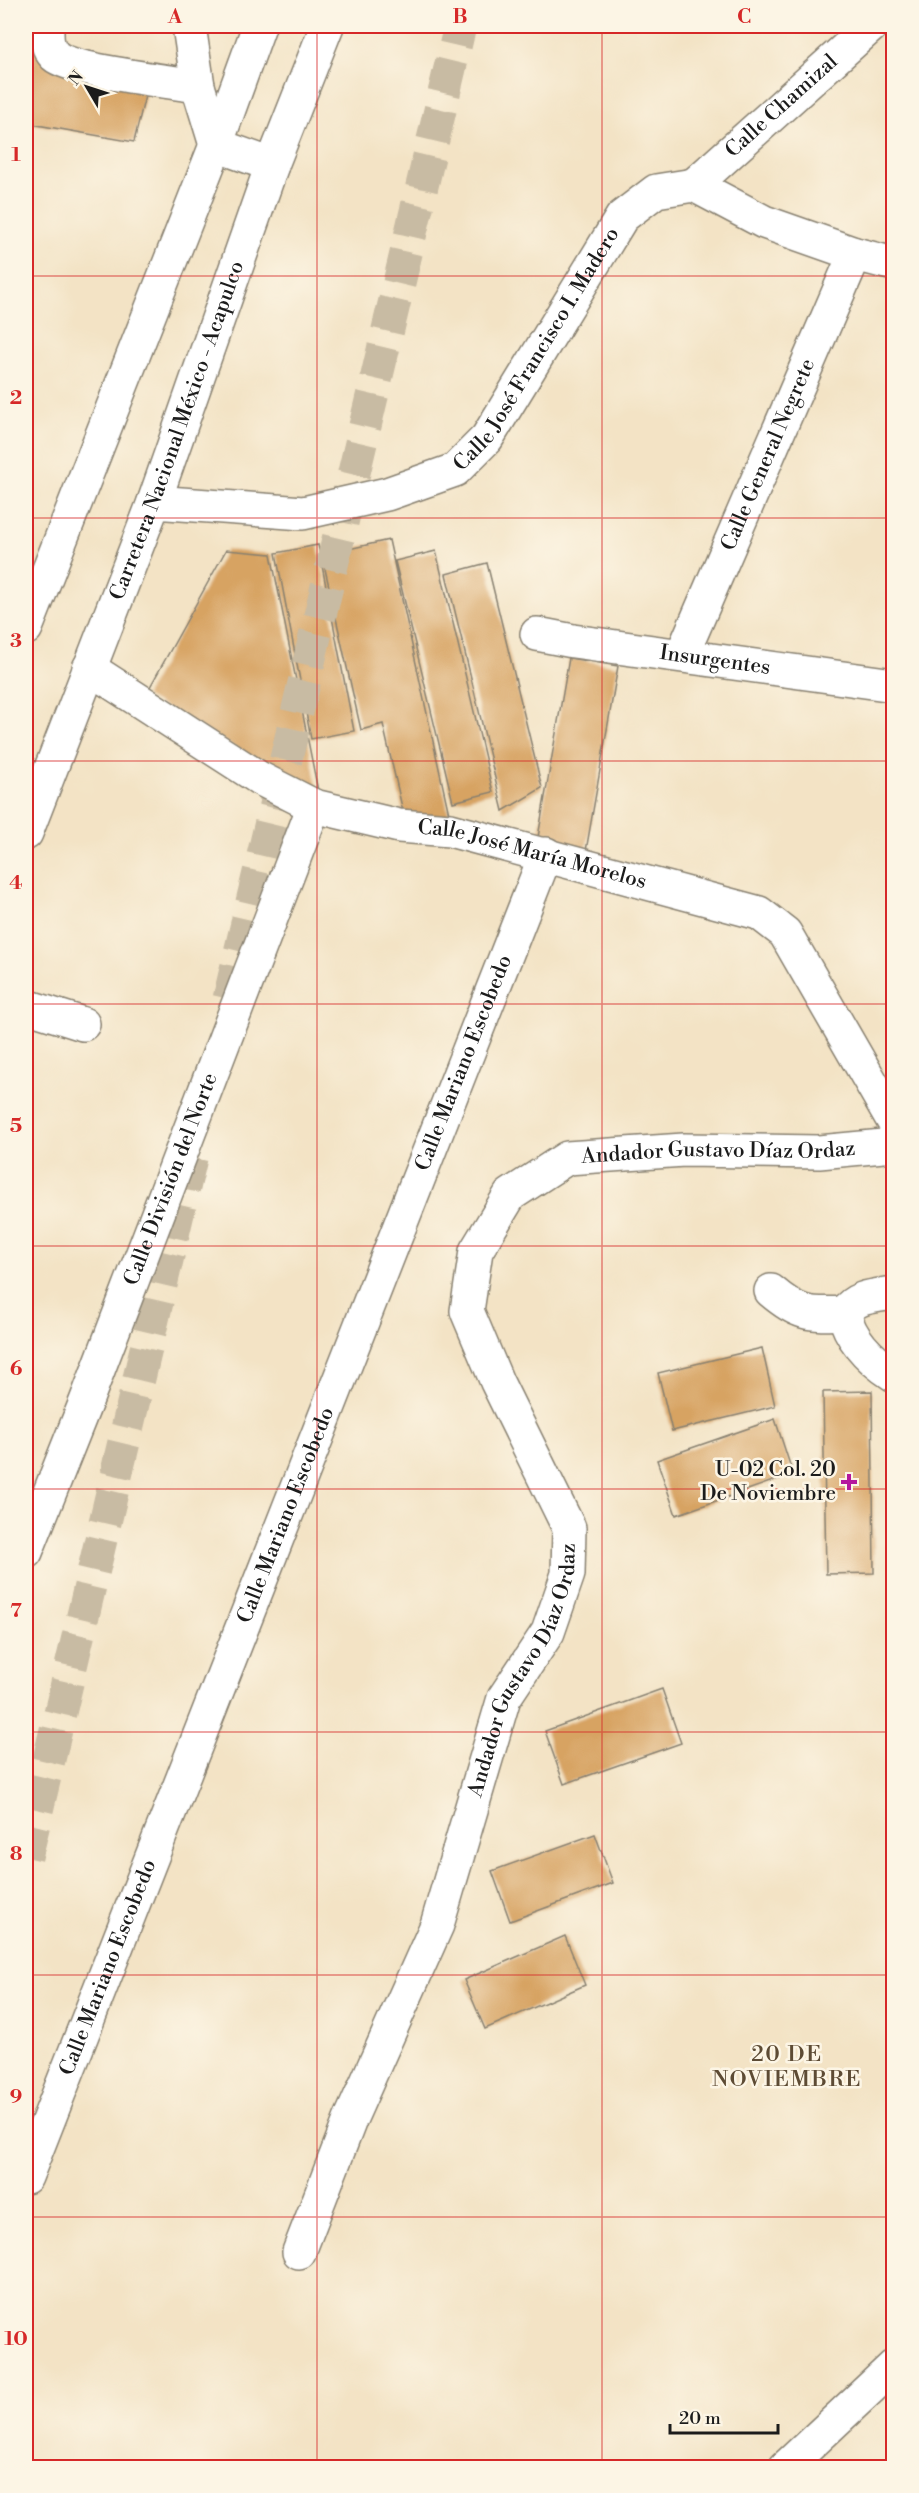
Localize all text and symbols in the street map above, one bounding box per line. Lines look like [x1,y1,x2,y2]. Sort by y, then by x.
text: A [167,5,183,30]
text: B [452,5,468,30]
text: C [737,5,751,30]
street label: Calle Chamizal [720,49,843,163]
north arrow [57,57,117,117]
text: N [64,67,88,89]
text: 1 [11,143,21,168]
street label: Calle José Francisco I. Madero [448,223,625,477]
street label: Carretera Nacional México - Acapulco [104,257,250,604]
street label: Calle General Negrete [715,355,821,555]
text: 2 [10,386,22,411]
text: 3 [10,629,22,654]
street label: Insurgentes [658,640,772,681]
street label: Calle José María Morelos [417,815,649,895]
text: 4 [9,871,23,896]
street label: Calle Mariano Escobedo [410,951,518,1175]
street label: Calle División del Norte [119,1069,224,1289]
text: 5 [10,1114,22,1139]
street label: Andador Gustavo Díaz Ordaz [580,1136,856,1170]
text: 6 [10,1357,23,1382]
street label: Calle Mariano Escobedo [232,1404,340,1627]
place label: U-02 Col. 20 De Noviembre [700,1457,836,1507]
marker: U-02 Col. 20 De Noviembre [840,1473,858,1491]
street label: Andador Gustavo Díaz Ordaz [462,1543,582,1801]
text: 7 [10,1599,22,1624]
text: 8 [10,1842,23,1867]
street label: Calle Mariano Escobedo [54,1856,162,2079]
district label: 20 DE NOVIEMBRE [712,2041,862,2093]
text: 9 [10,2085,22,2110]
text: 10 [4,2327,28,2352]
scale bar [670,2397,778,2435]
text: 20 m [679,2407,721,2430]

